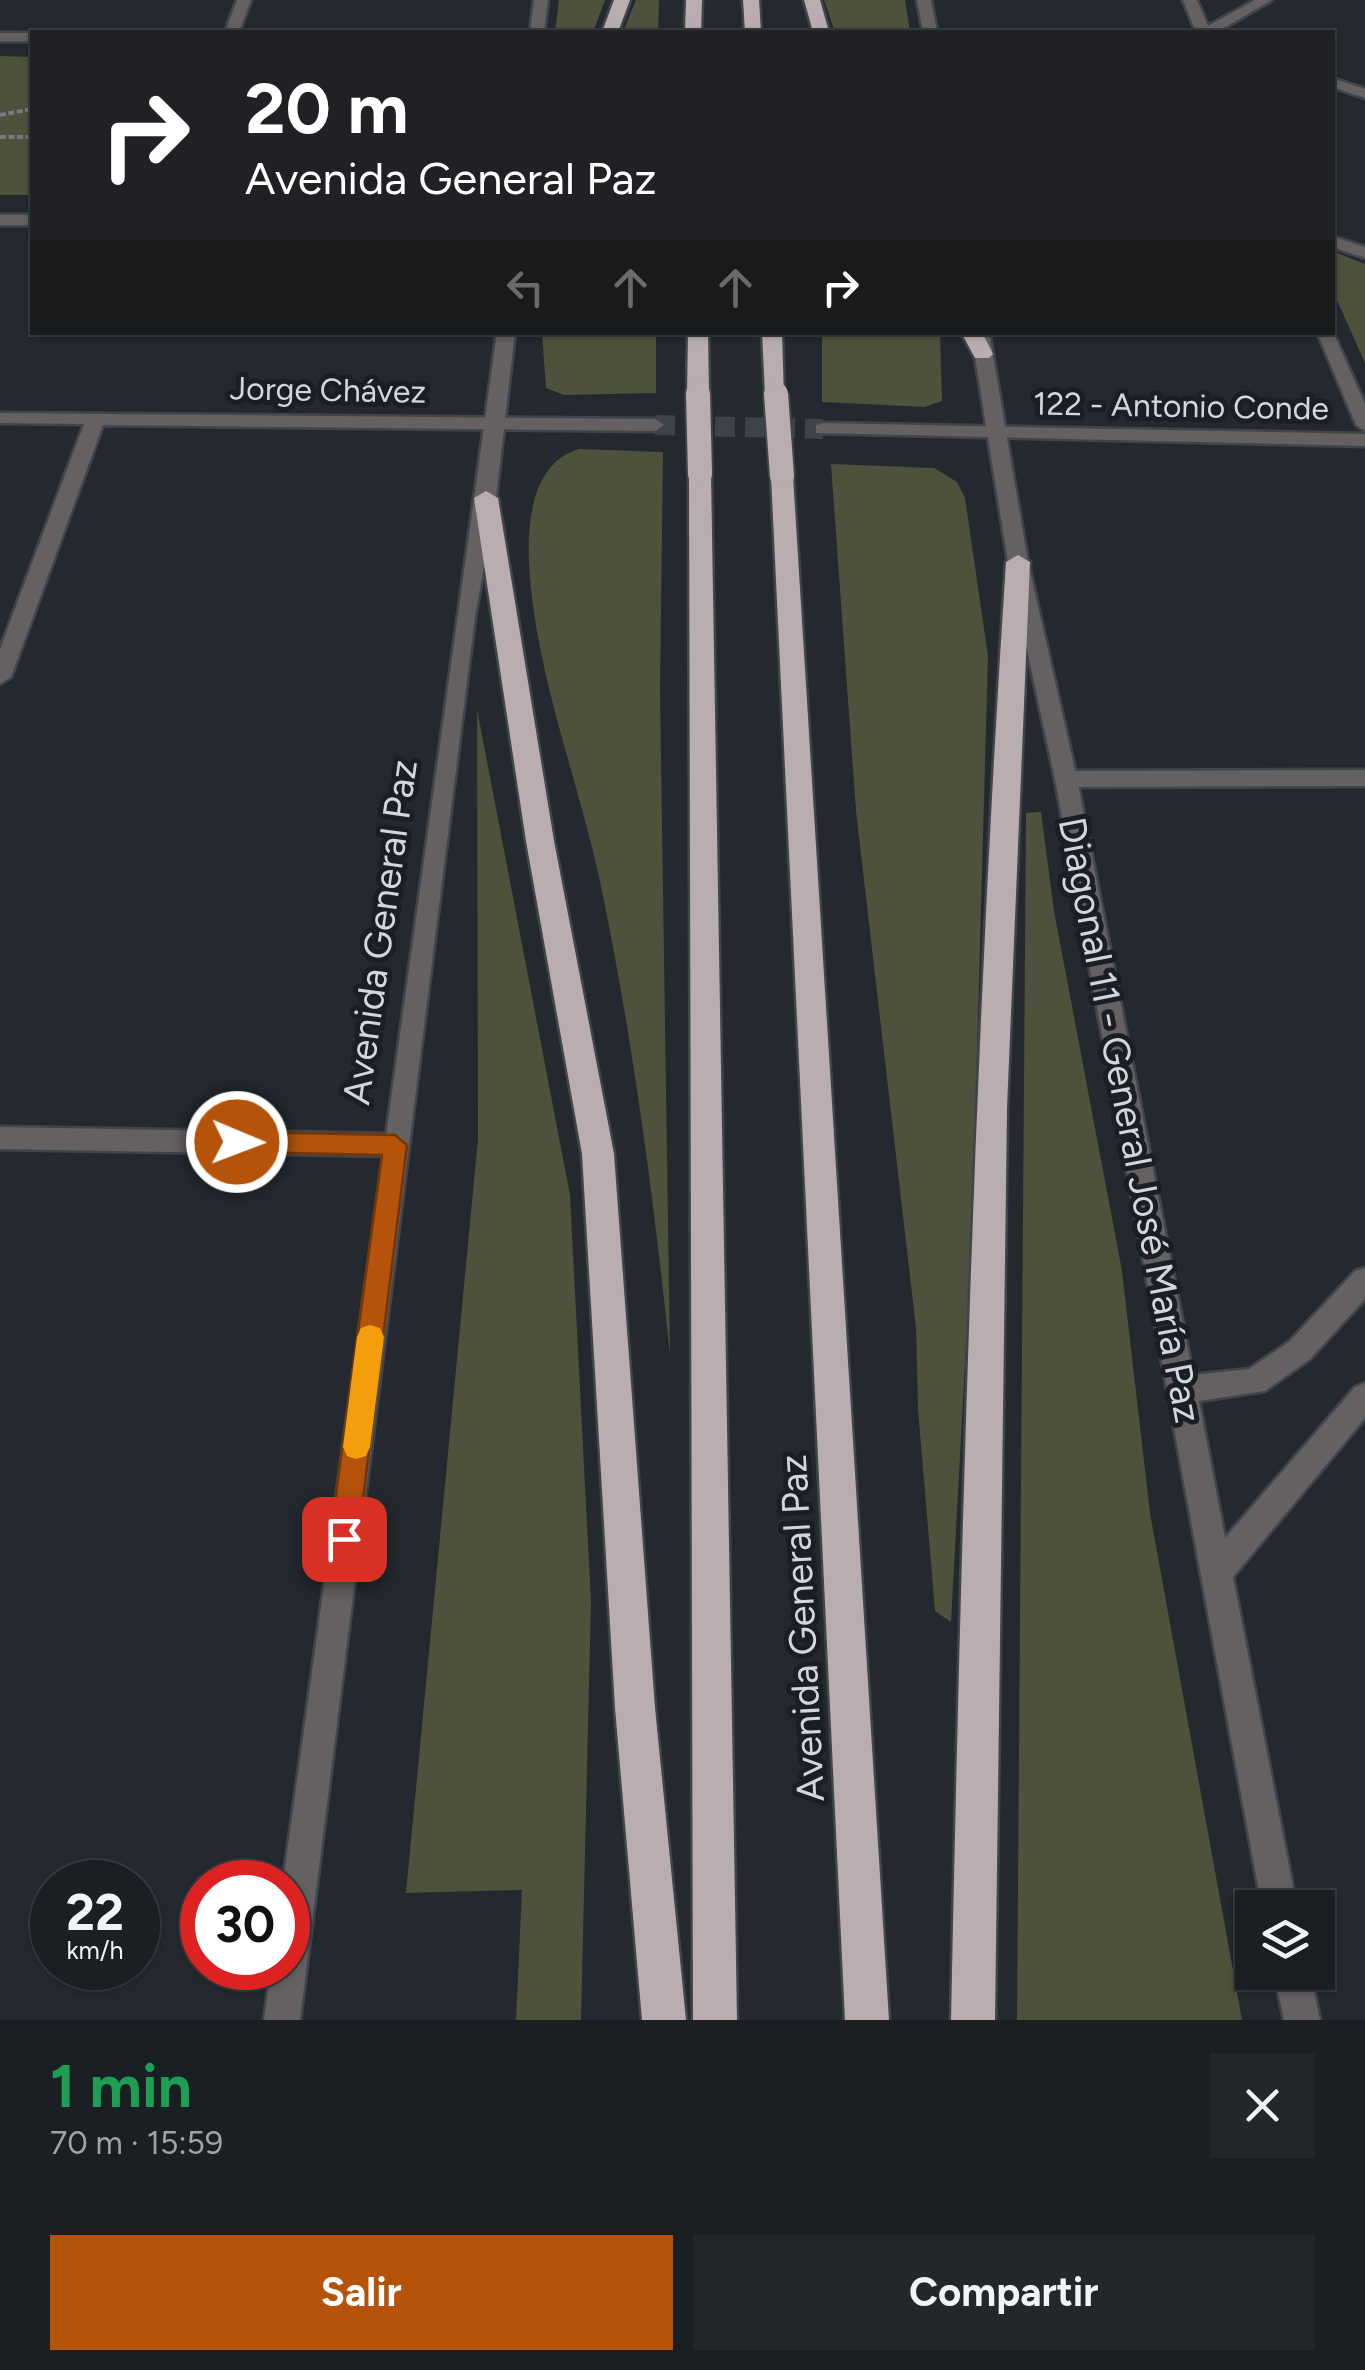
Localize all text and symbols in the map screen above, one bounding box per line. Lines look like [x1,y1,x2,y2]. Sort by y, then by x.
text: 20 m [245,66,409,151]
icon: right [80,70,210,200]
text: Avenida General Paz [245,151,657,205]
icon: left [498,260,553,315]
icon: ahead [603,260,658,315]
icon: ahead [708,260,763,315]
icon: right [813,260,868,315]
street label: Jorge Chávez [229,369,427,411]
street label: 122 - Antonio Conde [1033,384,1329,428]
street label: Avenida General Paz [333,757,427,1107]
street label: Diagonal 11 - General José María Paz [1049,813,1211,1427]
position arrow [185,1090,289,1194]
street label: Avenida General Paz [770,1453,834,1803]
pin [302,1497,387,1582]
icon: arrive [317,1512,372,1567]
speed limit sign: 30 [180,1860,310,1990]
text: 22 [66,1882,124,1943]
map controls [1235,1890,1335,1990]
button: layers [1235,1890,1335,1990]
text: km/h [66,1935,124,1965]
text: 1 min [50,2050,192,2122]
button: close [1210,2053,1315,2158]
text: 70 m · 15:59 [50,2124,223,2162]
button: Salir [50,2235,673,2350]
button: Compartir [693,2235,1315,2350]

